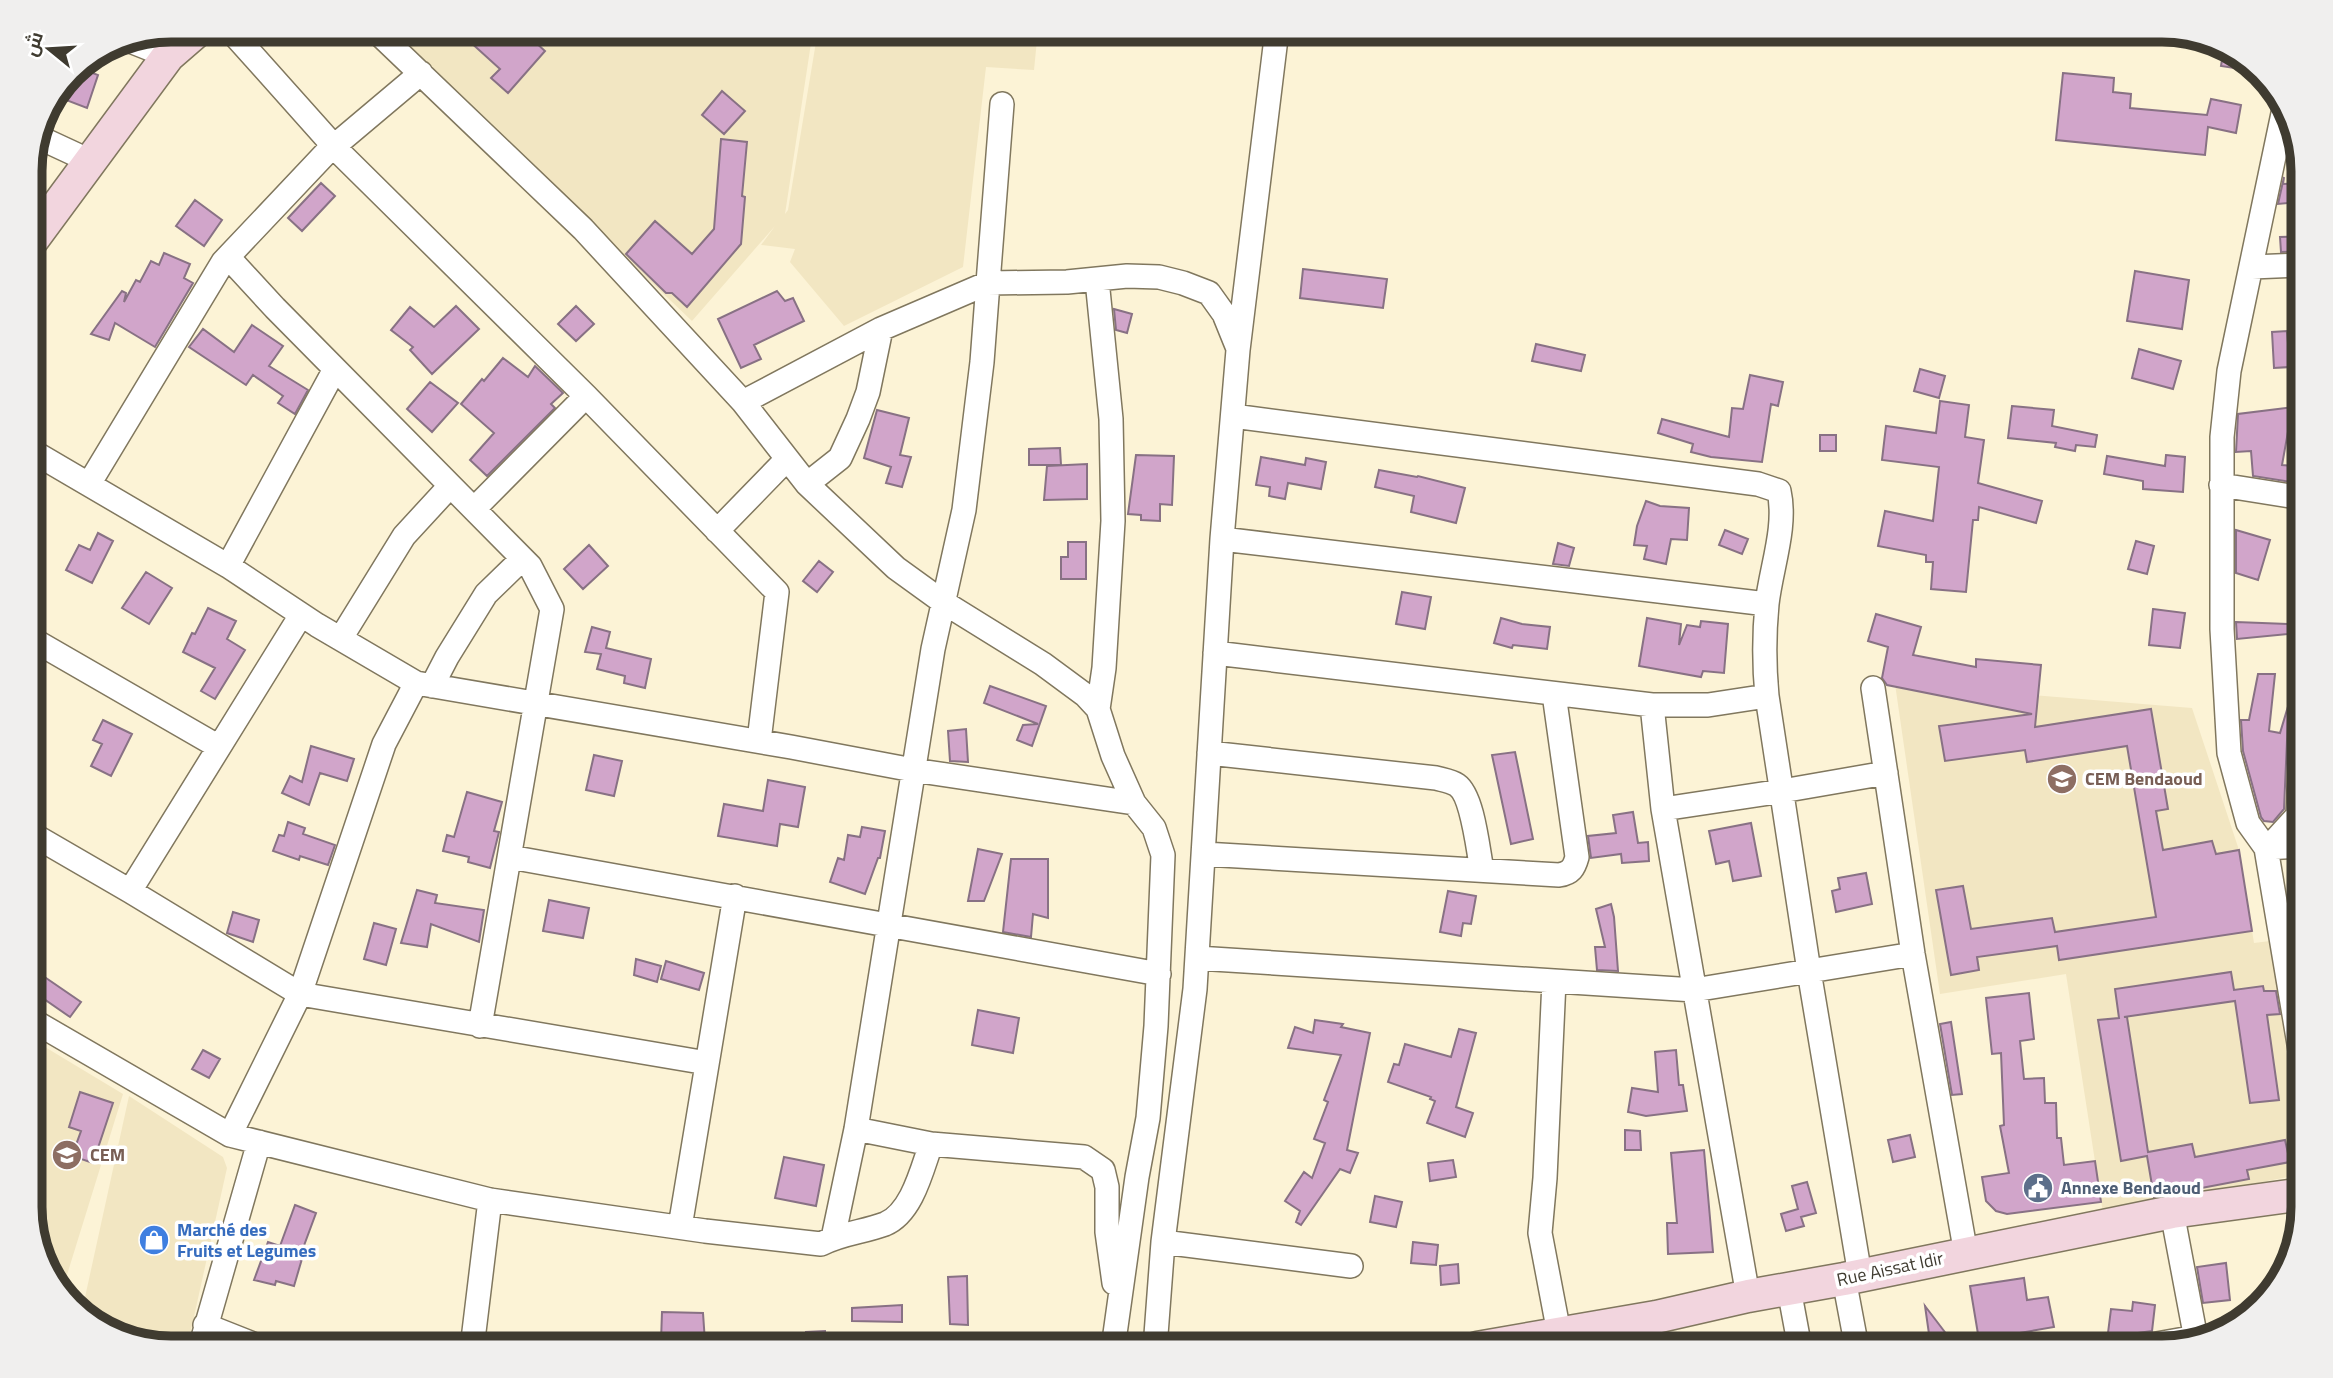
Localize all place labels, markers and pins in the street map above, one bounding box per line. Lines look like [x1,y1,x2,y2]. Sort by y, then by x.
school or university icon: CEM Bendaoud [2045,762,2079,796]
place label: CEM Bendaoud [2085,765,2203,792]
school or university icon: CEM [50,1138,84,1172]
place label: CEM [90,1141,125,1168]
public building icon: Annexe Bendaoud [2021,1171,2055,1205]
place label: Annexe Bendaoud [2061,1174,2201,1201]
place label: Marché des Fruits et Legumes [177,1216,316,1264]
shop icon: Marché des Fruits et Legumes [137,1223,171,1257]

